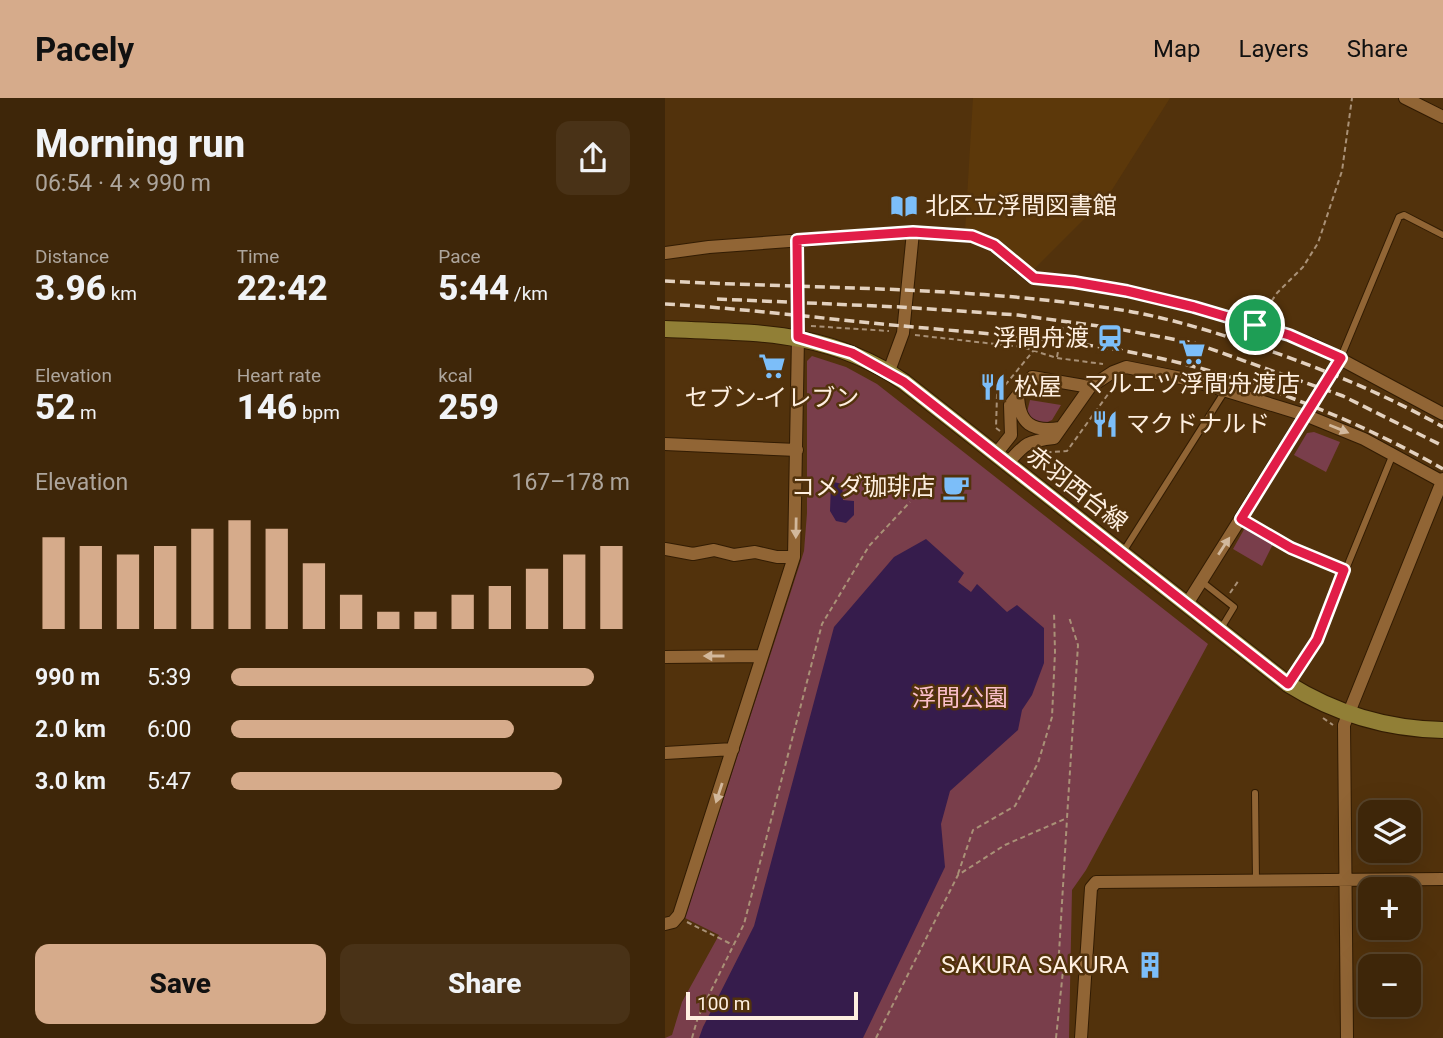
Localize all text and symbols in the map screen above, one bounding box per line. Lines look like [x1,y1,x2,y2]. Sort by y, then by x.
text: Pacely [35,30,134,69]
text: Map [1153,35,1201,63]
text: Layers [1239,35,1309,63]
text: Share [1347,35,1408,63]
button: share [556,121,630,195]
text: Morning run [35,122,245,166]
text: 06:54 · 4 × 990 m [35,170,211,197]
library icon: 北区立浮間図書館 [889,191,919,221]
place label: 北区立浮間図書館 [925,192,1117,220]
text: Distance [35,245,109,268]
text: Time [237,245,279,268]
text: Pace [438,245,481,268]
text: 3.96 [35,268,106,309]
text: 22:42 [237,268,328,309]
text: 5:44 [438,268,509,309]
text: km [106,282,137,305]
text: /km [509,282,548,305]
pin [1225,295,1285,355]
icon: arrive [1236,306,1274,344]
station icon: 浮間舟渡 [1095,323,1125,353]
place label: 浮間舟渡 [993,324,1089,352]
supermarket icon: マルエツ浮間舟渡店 [1177,337,1207,367]
supermarket icon: セブン-イレブン [757,351,787,381]
text: Elevation [35,364,112,387]
text: Heart rate [237,364,321,387]
text: kcal [438,364,473,387]
place label: マルエツ浮間舟渡店 [1084,370,1300,398]
restaurant icon: 松屋 [978,372,1008,402]
place label: 松屋 [1014,373,1062,401]
place label: セブン-イレブン [685,384,859,412]
text: 52 [35,387,75,428]
text: 146 [237,387,297,428]
text: 259 [438,387,499,428]
text: m [75,401,97,424]
text: bpm [297,401,340,424]
restaurant icon: マクドナルド [1090,409,1120,439]
place label: マクドナルド [1126,410,1270,438]
one-way arrow [1329,423,1350,434]
street label: 赤羽西台線 [1021,441,1133,537]
text: Elevation [35,469,128,496]
text: 167–178 m [511,469,630,496]
cafe icon: コメダ珈琲店 [941,472,971,502]
place label: コメダ珈琲店 [791,473,935,501]
one-way arrow [790,517,801,539]
one-way arrow [1217,537,1230,556]
one-way arrow [702,650,724,662]
text: 990 m [35,664,100,691]
text: 5:39 [147,664,191,691]
park label: 浮間公園 [912,684,1008,712]
text: 2.0 km [35,716,106,743]
text: 6:00 [147,716,191,743]
text: 3.0 km [35,768,106,795]
text: 5:47 [147,768,191,795]
one-way arrow [713,782,723,803]
map controls [1358,800,1421,1017]
button: layers [1358,800,1421,863]
button: + [1358,877,1421,940]
button: Save [35,944,326,1024]
button: Share [340,944,630,1024]
building icon: SAKURA SAKURA [1135,950,1165,980]
place label: SAKURA SAKURA [941,951,1129,979]
button: − [1358,954,1421,1017]
scale bar [686,989,857,1021]
text: 100 m [697,992,750,1015]

